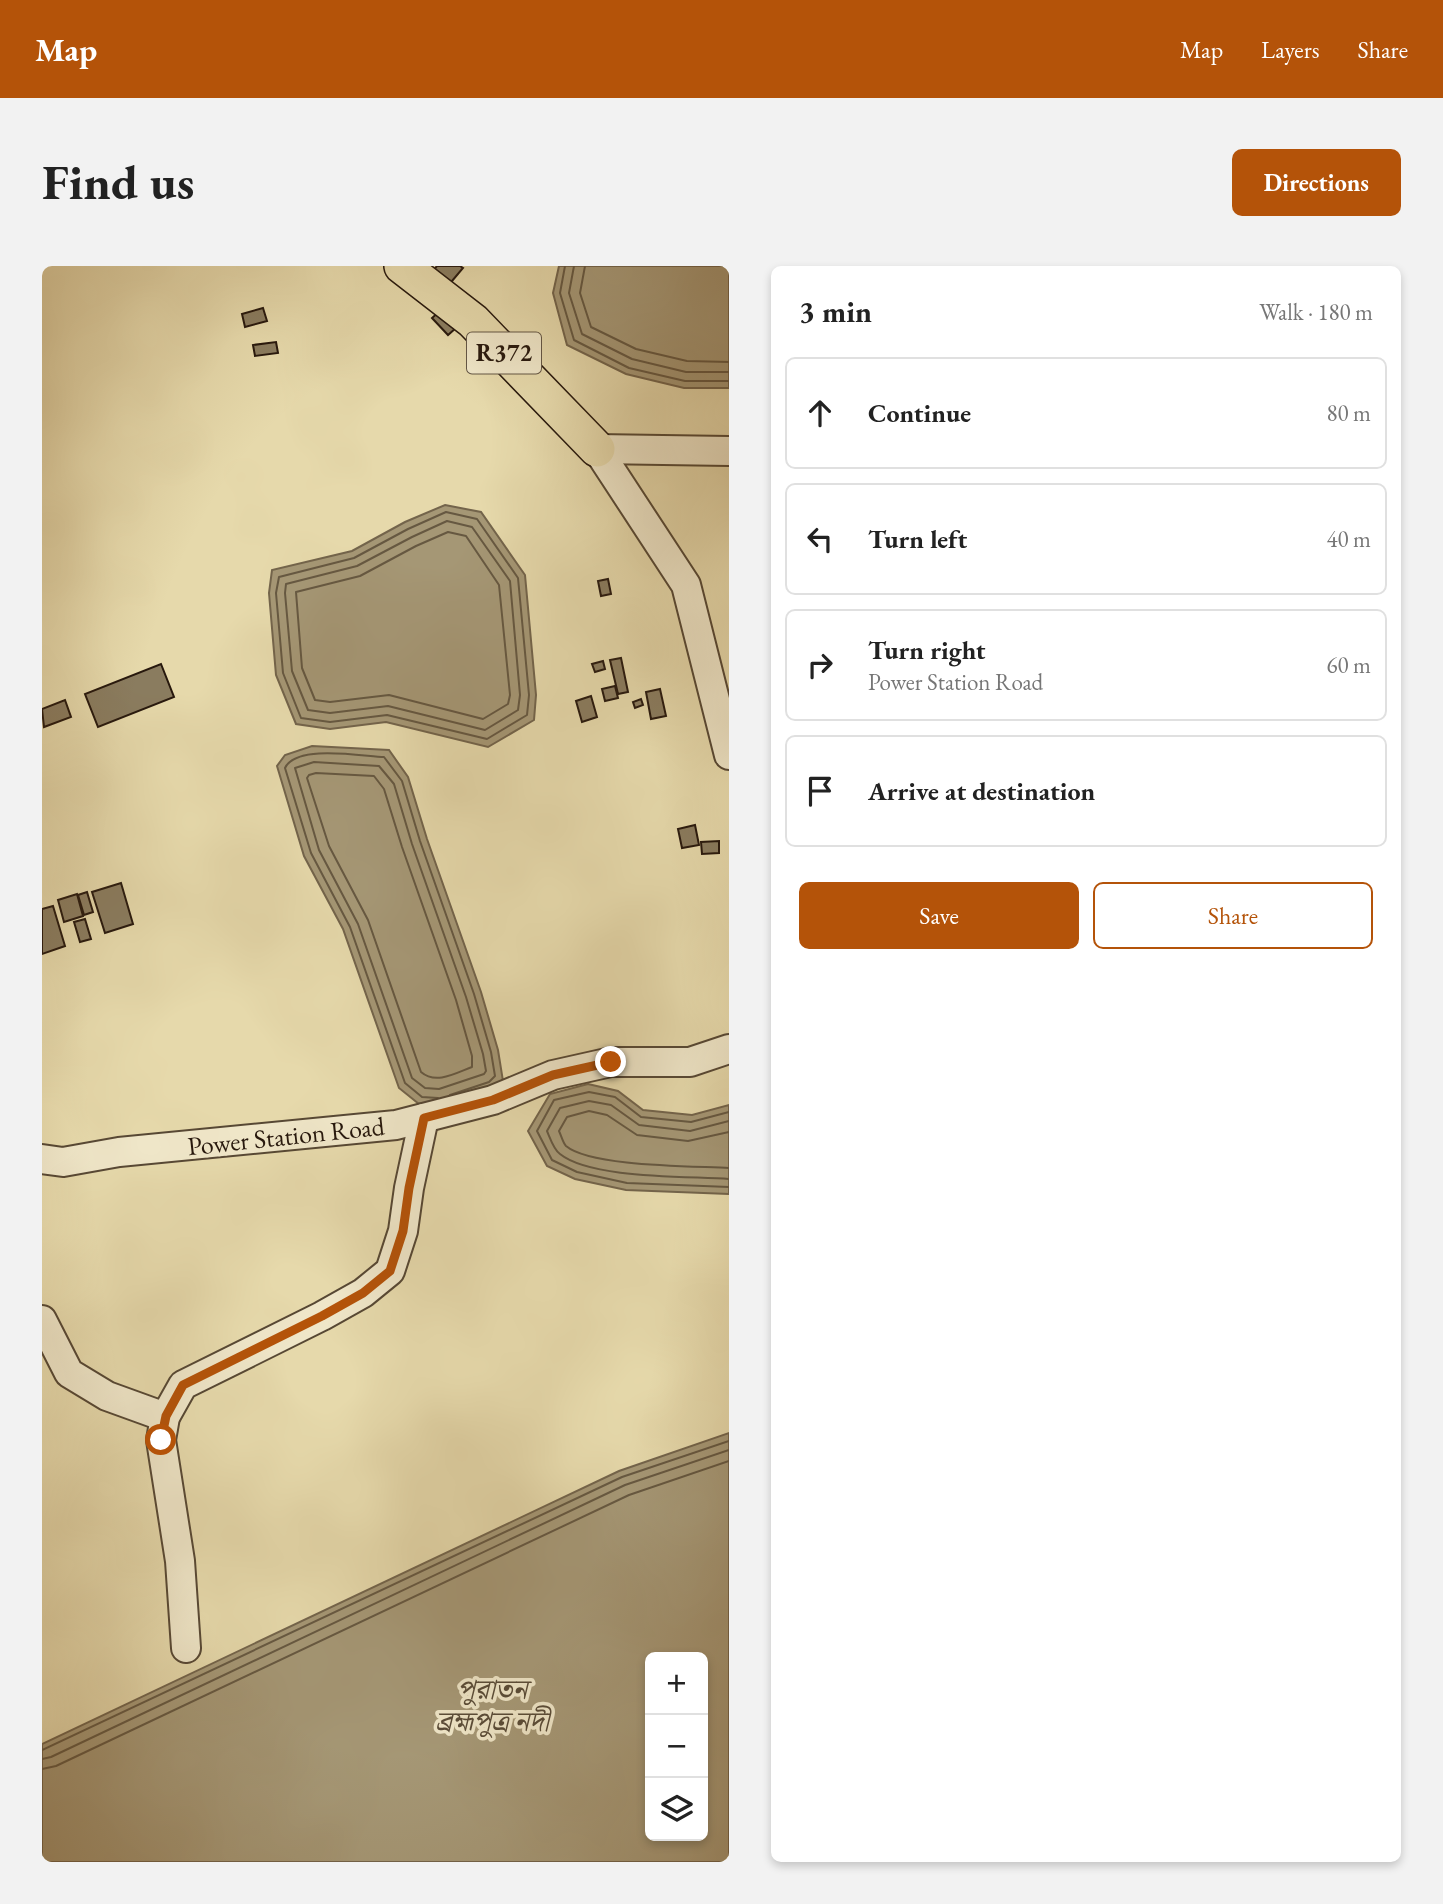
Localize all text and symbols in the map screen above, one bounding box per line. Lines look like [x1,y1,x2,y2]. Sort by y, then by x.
text: Map [35,28,97,71]
text: Map [1180,34,1223,65]
text: Layers [1261,34,1320,65]
text: Share [1358,34,1408,65]
button: Directions [1232,149,1401,216]
text: Find us [42,150,194,214]
text: 3 min [799,292,872,331]
text: Walk · 180 m [1259,297,1373,327]
road number: R372 [467,332,541,374]
icon: ahead [801,394,839,432]
text: Continue [868,396,971,430]
text: 80 m [1326,398,1371,428]
icon: left [801,520,839,558]
text: Turn left [868,522,967,556]
text: 40 m [1326,524,1371,554]
text: Turn right [868,633,986,667]
icon: right [801,646,839,684]
text: 60 m [1326,650,1371,680]
text: Power Station Road [868,667,1043,697]
icon: arrive [801,772,839,810]
text: Arrive at destination [868,774,1095,808]
button: Save [799,882,1079,949]
button: Share [1093,882,1373,949]
route end [595,1046,626,1077]
street label: Power Station Road [186,1109,387,1163]
route start [145,1424,176,1455]
map controls [645,1652,708,1841]
button: + [645,1652,708,1715]
water label: পুরাতন ব্রহ্মপুত্র নদী [435,1671,552,1739]
button: − [645,1715,708,1778]
button: layers [645,1778,708,1841]

